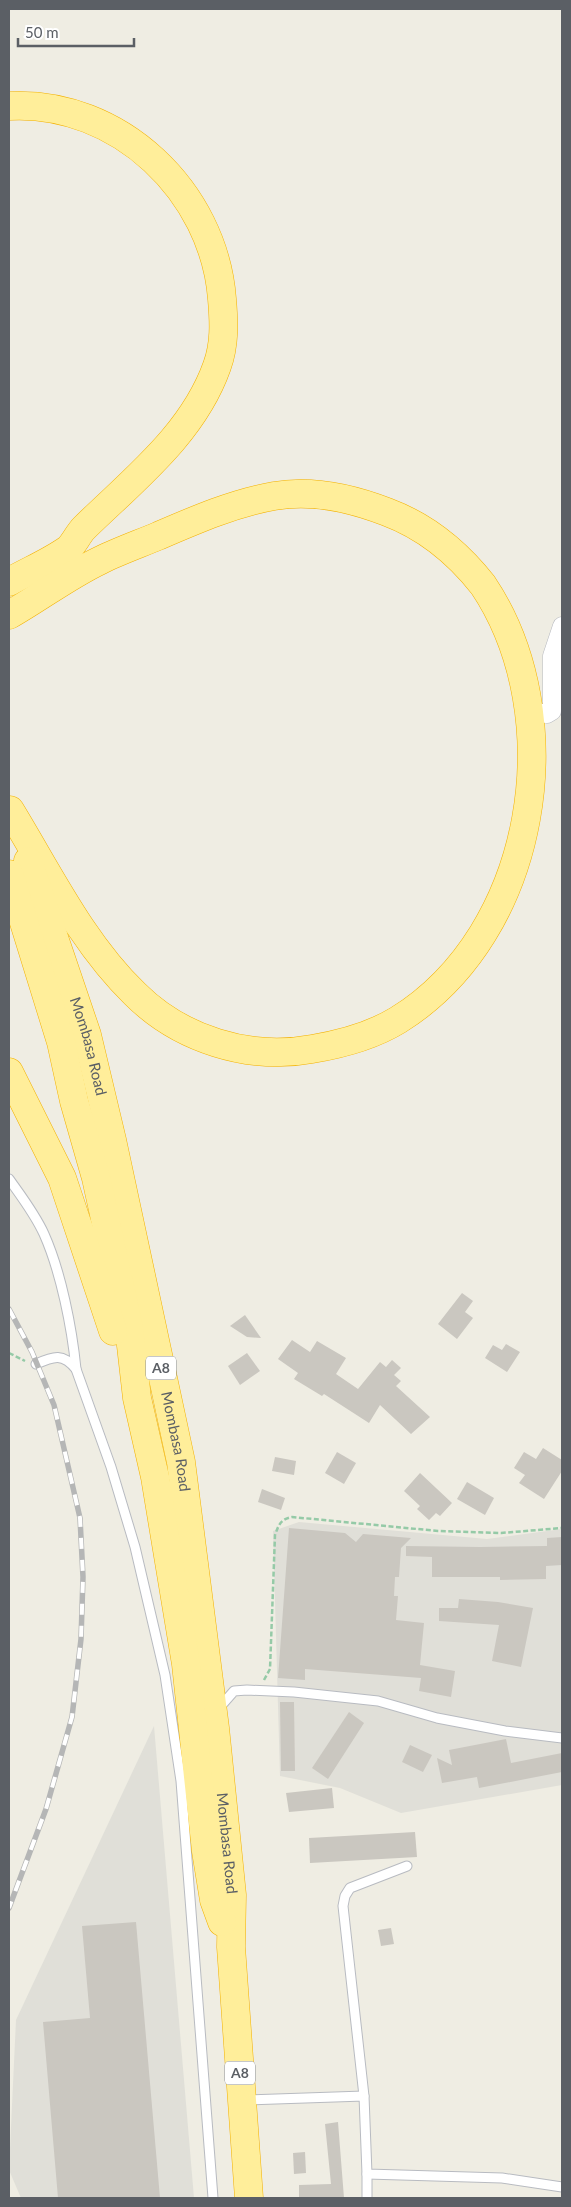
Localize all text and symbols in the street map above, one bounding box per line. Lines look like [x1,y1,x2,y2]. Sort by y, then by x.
scale bar [18,15,134,47]
text: 50 m [25,23,59,41]
street label: Mombasa Road [67,994,111,1097]
road number: A8 [146,1356,176,1380]
street label: Mombasa Road [158,1390,195,1493]
street label: Mombasa Road [214,1792,242,1895]
road number: A8 [225,2062,255,2084]

